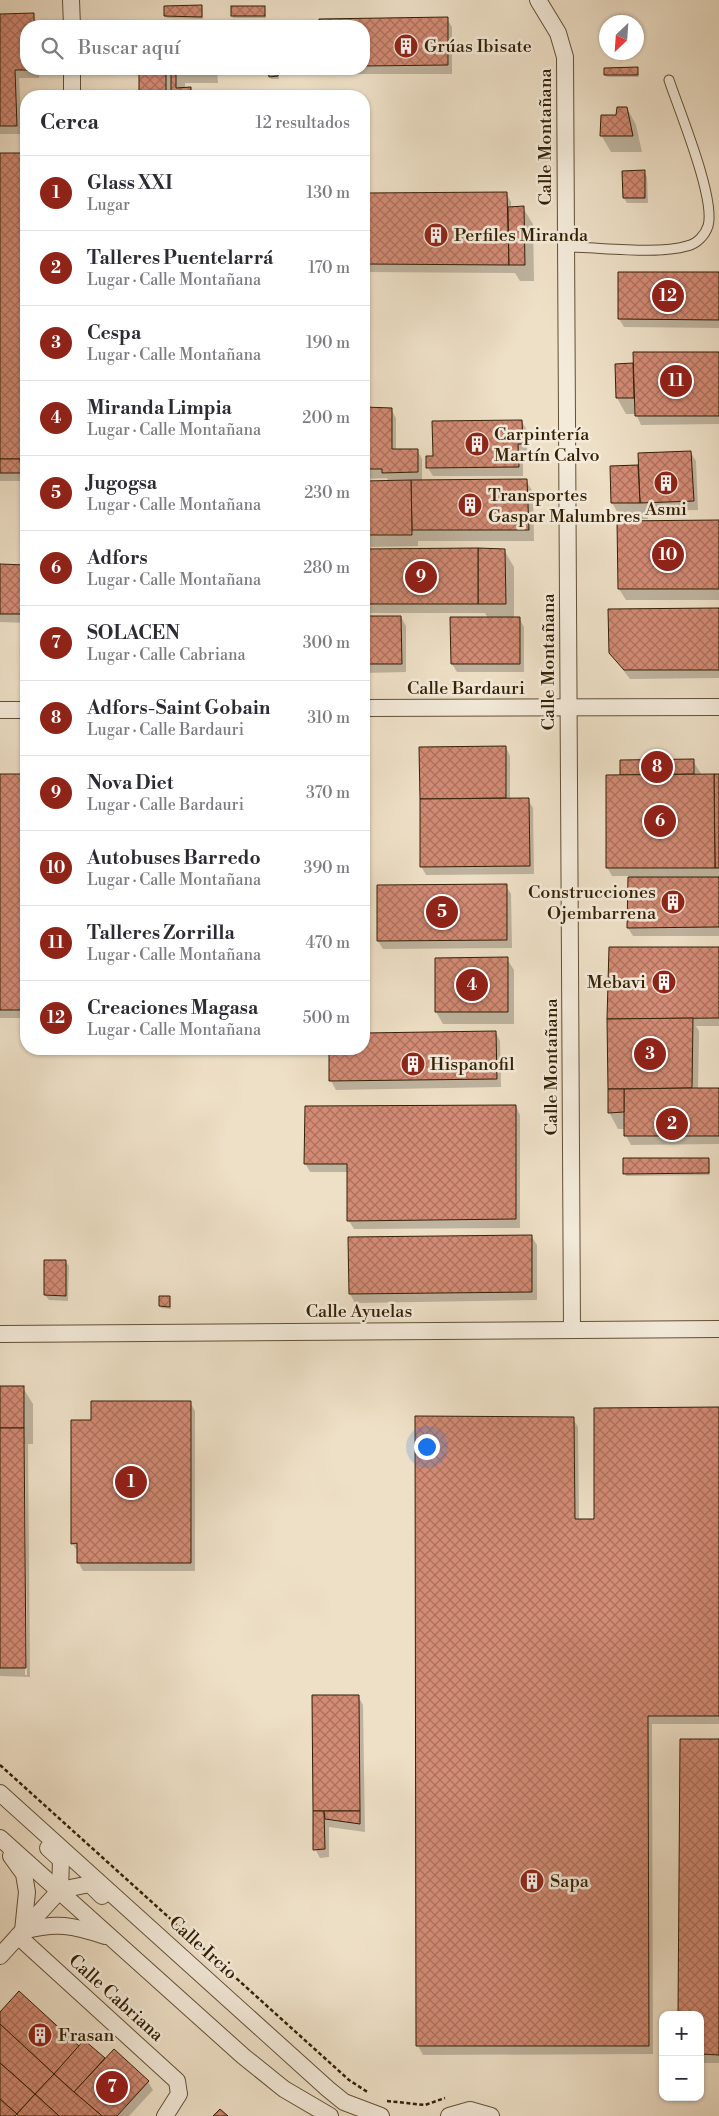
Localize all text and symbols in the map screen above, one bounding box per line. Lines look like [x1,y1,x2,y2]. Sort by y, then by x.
north arrow [599,15,644,60]
search box [20,20,370,75]
building icon: Grúas Ibisate [393,33,419,59]
icon: search [38,34,66,62]
place label: Grúas Ibisate [424,35,532,58]
text: Buscar aquí [78,36,180,60]
street label: Calle Montañana [534,68,557,206]
text: Cerca [40,110,99,136]
text: 12 resultados [256,113,350,133]
text: Glass XXI [87,171,173,195]
text: 1 [52,183,60,203]
text: 130 m [306,183,350,203]
text: Lugar [87,195,130,215]
building icon: Perfiles Miranda [423,222,449,248]
place label: Perfiles Miranda [454,224,589,247]
text: Talleres Puentelarrá [87,246,273,270]
text: 2 [51,258,61,278]
text: 170 m [308,258,350,278]
text: Lugar · Calle Montañana [87,270,261,290]
pin: 12 [652,277,684,315]
text: Cespa [87,321,141,345]
text: 3 [51,333,61,353]
text: 190 m [306,333,350,353]
text: Lugar · Calle Montañana [87,345,261,365]
pin: 11 [660,362,692,400]
text: Miranda Limpia [87,396,232,420]
text: 4 [51,408,61,428]
text: 200 m [302,408,350,428]
text: Lugar · Calle Montañana [87,420,261,440]
place label: Carpintería Martín Calvo [494,423,600,467]
building icon: Carpintería Martín Calvo [464,431,490,457]
building icon: Asmi [653,470,679,496]
text: Jugogsa [87,471,157,495]
text: 5 [51,483,61,503]
text: 230 m [304,483,350,503]
place label: Transportes Gaspar Malumbres [488,484,641,528]
building icon: Transportes Gaspar Malumbres [457,492,483,518]
text: Lugar · Calle Montañana [87,495,261,515]
place label: Asmi [644,498,687,521]
pin: 10 [652,536,684,574]
text: Adfors [87,546,148,570]
text: 6 [51,558,61,578]
text: 280 m [303,558,350,578]
pin: 9 [405,558,437,596]
text: Lugar · Calle Montañana [87,570,261,590]
street label: Calle Montañana [537,593,560,731]
text: SOLACEN [87,621,180,645]
text: 7 [51,633,61,653]
text: 300 m [303,633,350,653]
text: Lugar · Calle Cabriana [87,645,246,665]
street label: Calle Bardauri [407,677,525,700]
text: Adfors-Saint Gobain [87,696,271,720]
text: 8 [51,708,61,728]
text: 310 m [307,708,350,728]
text: Lugar · Calle Bardauri [87,720,244,740]
pin: 8 [641,748,673,786]
text: Nova Diet [87,771,173,795]
text: 9 [51,783,61,803]
text: 370 m [306,783,350,803]
text: Lugar · Calle Bardauri [87,795,244,815]
pin: 6 [644,802,676,840]
text: Autobuses Barredo [87,846,261,870]
text: 10 [47,858,65,878]
text: 390 m [304,858,350,878]
text: Lugar · Calle Montañana [87,870,261,890]
place label: Construcciones Ojembarrena [528,881,657,925]
building icon: Construcciones Ojembarrena [660,889,686,915]
pin: 5 [426,893,458,931]
text: Talleres Zorrilla [87,921,235,945]
text: 11 [48,933,64,953]
text: 470 m [306,933,350,953]
text: Lugar · Calle Montañana [87,945,261,965]
pin: 4 [456,966,488,1004]
building icon: Mebavi [651,969,677,995]
place label: Mebavi [587,971,646,994]
text: Creaciones Magasa [87,996,258,1020]
street label: Calle Montañana [540,998,563,1136]
text: 12 [47,1008,65,1028]
text: 500 m [303,1008,350,1028]
text: Lugar · Calle Montañana [87,1020,261,1040]
pin: 3 [634,1035,666,1073]
building icon: Hispanofil [400,1051,426,1077]
place label: Hispanofil [430,1053,515,1076]
pin: 2 [656,1105,688,1143]
street label: Calle Ayuelas [306,1300,412,1323]
your location [414,1434,440,1460]
pin: 1 [115,1463,147,1501]
building icon: Sapa [519,1868,545,1894]
place label: Sapa [550,1870,590,1893]
street label: Calle Ircio [164,1911,242,1985]
street label: Calle Cabriana [64,1949,169,2047]
map controls [659,2011,704,2101]
button: + [659,2011,704,2056]
building icon: Frasan [27,2022,53,2048]
place label: Frasan [58,2024,114,2047]
button: − [659,2056,704,2101]
pin: 7 [96,2068,128,2106]

